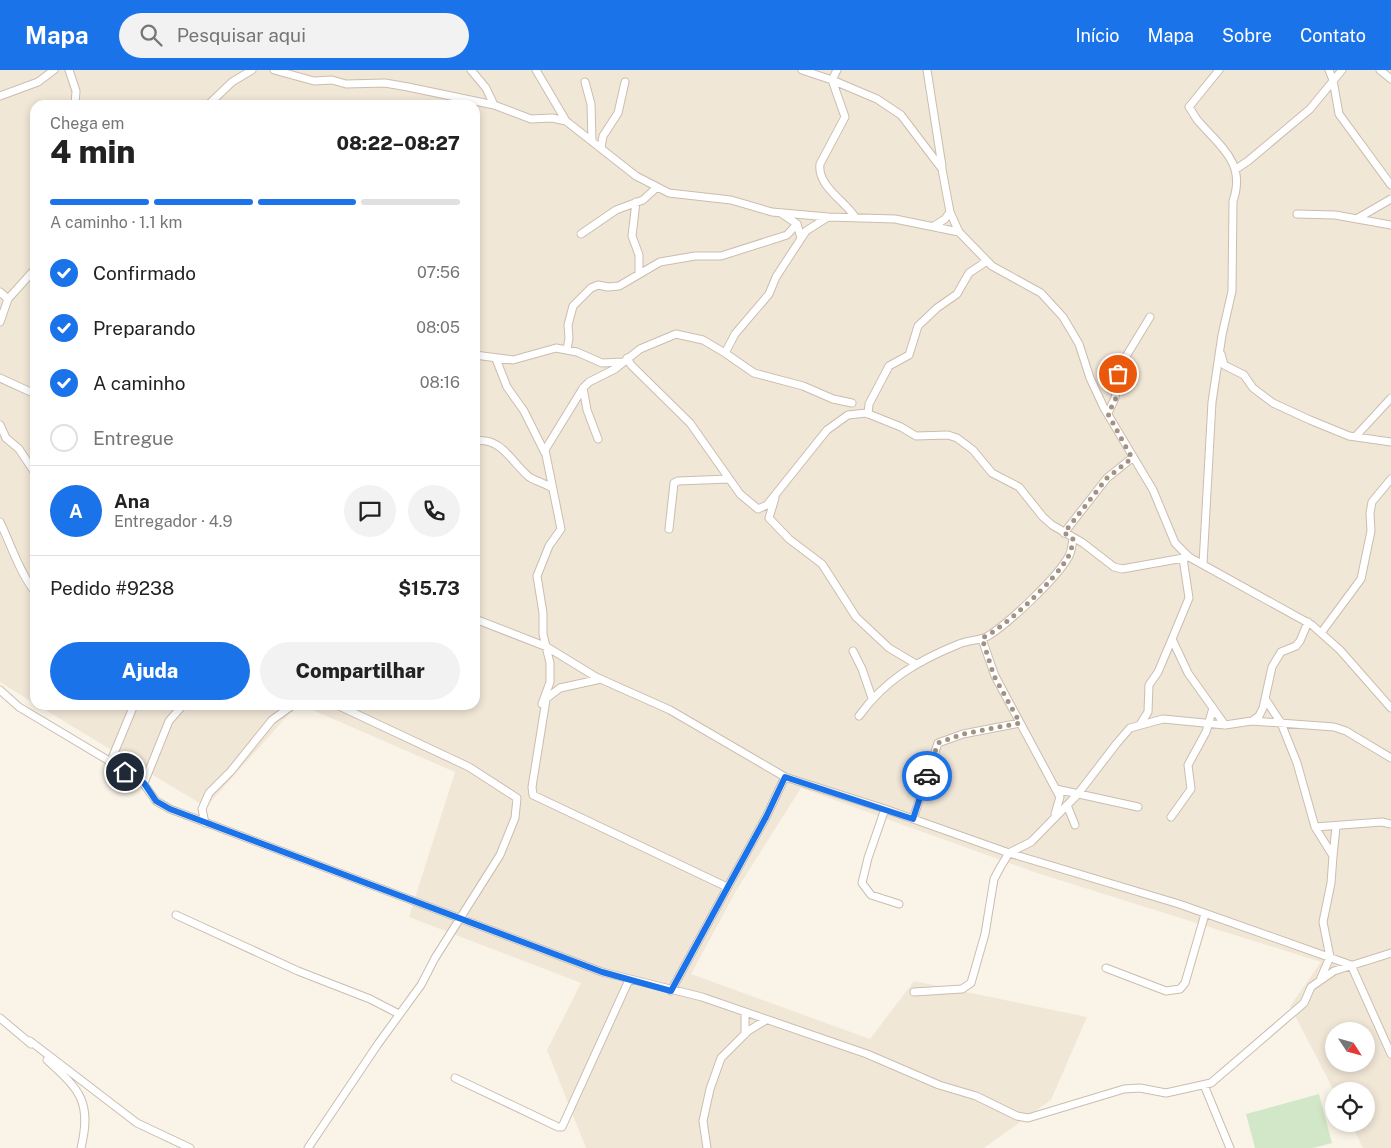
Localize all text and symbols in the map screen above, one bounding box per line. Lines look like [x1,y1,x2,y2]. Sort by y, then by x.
search box [119,13,469,58]
text: Mapa [25,21,89,49]
icon: search [137,21,165,49]
text: Pesquisar aqui [177,24,306,46]
text: Início [1075,25,1120,46]
text: Mapa [1148,25,1194,46]
text: Sobre [1222,25,1272,46]
text: Contato [1300,25,1366,46]
text: Chega em [50,114,124,133]
text: 08:22–08:27 [336,132,460,154]
text: 4 min [50,133,136,170]
text: A caminho · 1.1 km [50,213,182,232]
icon: check [50,259,78,287]
text: Confirmado [93,262,196,284]
text: 07:56 [417,263,460,282]
icon: check [50,314,78,342]
text: Preparando [93,317,195,339]
text: 08:05 [416,318,460,337]
pin [1097,353,1139,395]
icon: bag [1104,360,1132,388]
icon: check [50,369,78,397]
text: A caminho [93,372,186,394]
text: 08:16 [420,373,460,392]
text: Entregue [93,427,174,449]
button: chat [344,485,396,537]
button: phone [408,485,460,537]
text: Ana [114,490,150,512]
text: A [69,500,83,522]
text: Entregador · 4.9 [114,512,232,531]
text: Pedido #9238 [50,577,174,599]
text: $15.73 [398,577,460,599]
button: Ajuda [50,642,250,700]
button: Compartilhar [260,642,460,700]
pin [104,751,146,793]
courier [902,751,952,801]
icon: home [111,758,139,786]
icon: car [913,762,941,790]
north arrow [1325,1022,1375,1072]
map controls [1325,1022,1375,1132]
button: locate [1325,1082,1375,1132]

